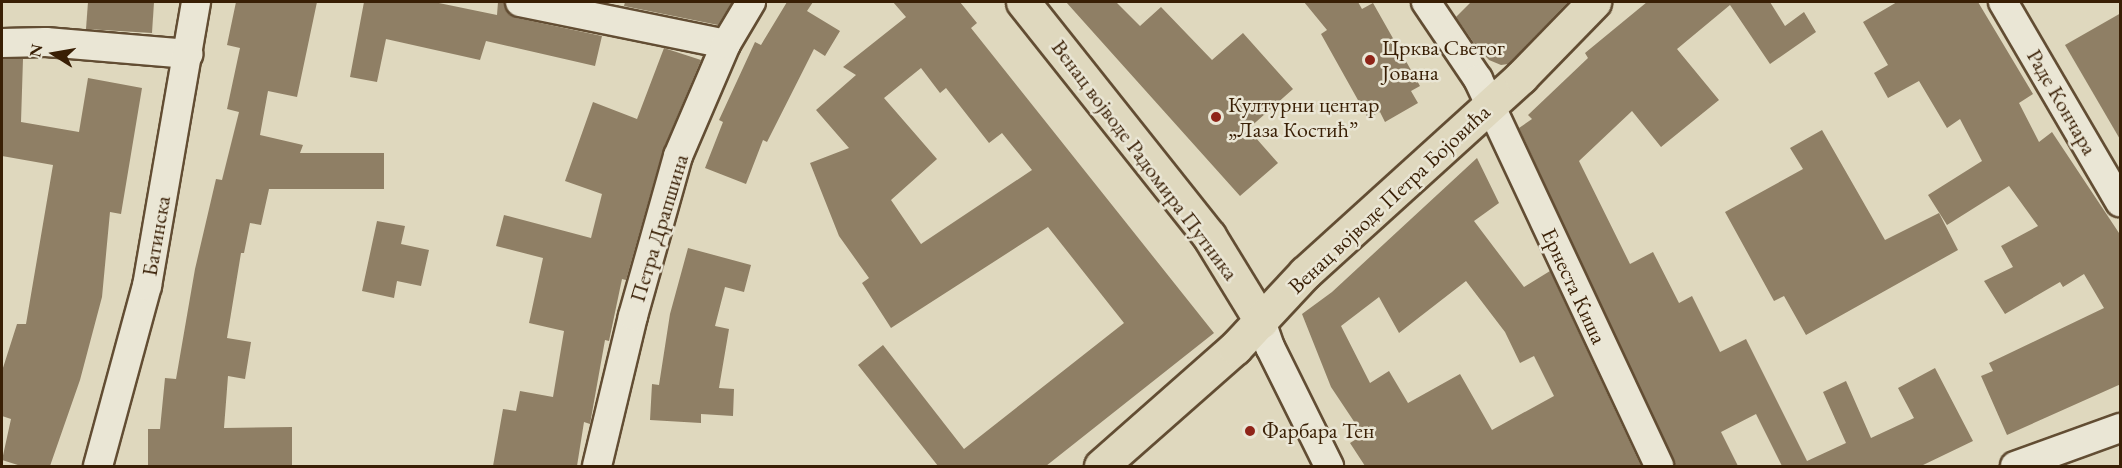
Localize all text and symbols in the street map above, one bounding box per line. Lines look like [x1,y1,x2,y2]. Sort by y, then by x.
north arrow [24,24,84,84]
place label: Црква Светог Јована [1382,34,1505,86]
street label: Венац војводе Радомира Путника [1046,35,1244,285]
text: N [24,42,47,59]
street label: Раде Кончара [2021,44,2103,160]
marker: Црква Светог Јована [1363,53,1377,67]
place label: Културни центар „Лаза Костић” [1228,91,1379,142]
street label: Венац војводе Петра Бојовића [1283,99,1495,299]
marker: Културни центар „Лаза Костић” [1209,110,1223,124]
street label: Петра Драпшина [624,151,694,305]
street label: Батинска [136,194,176,278]
street label: Ернеста Киша [1536,224,1612,348]
place label: Фарбара Тен [1262,418,1374,444]
marker: Фарбара Тен [1243,424,1257,438]

